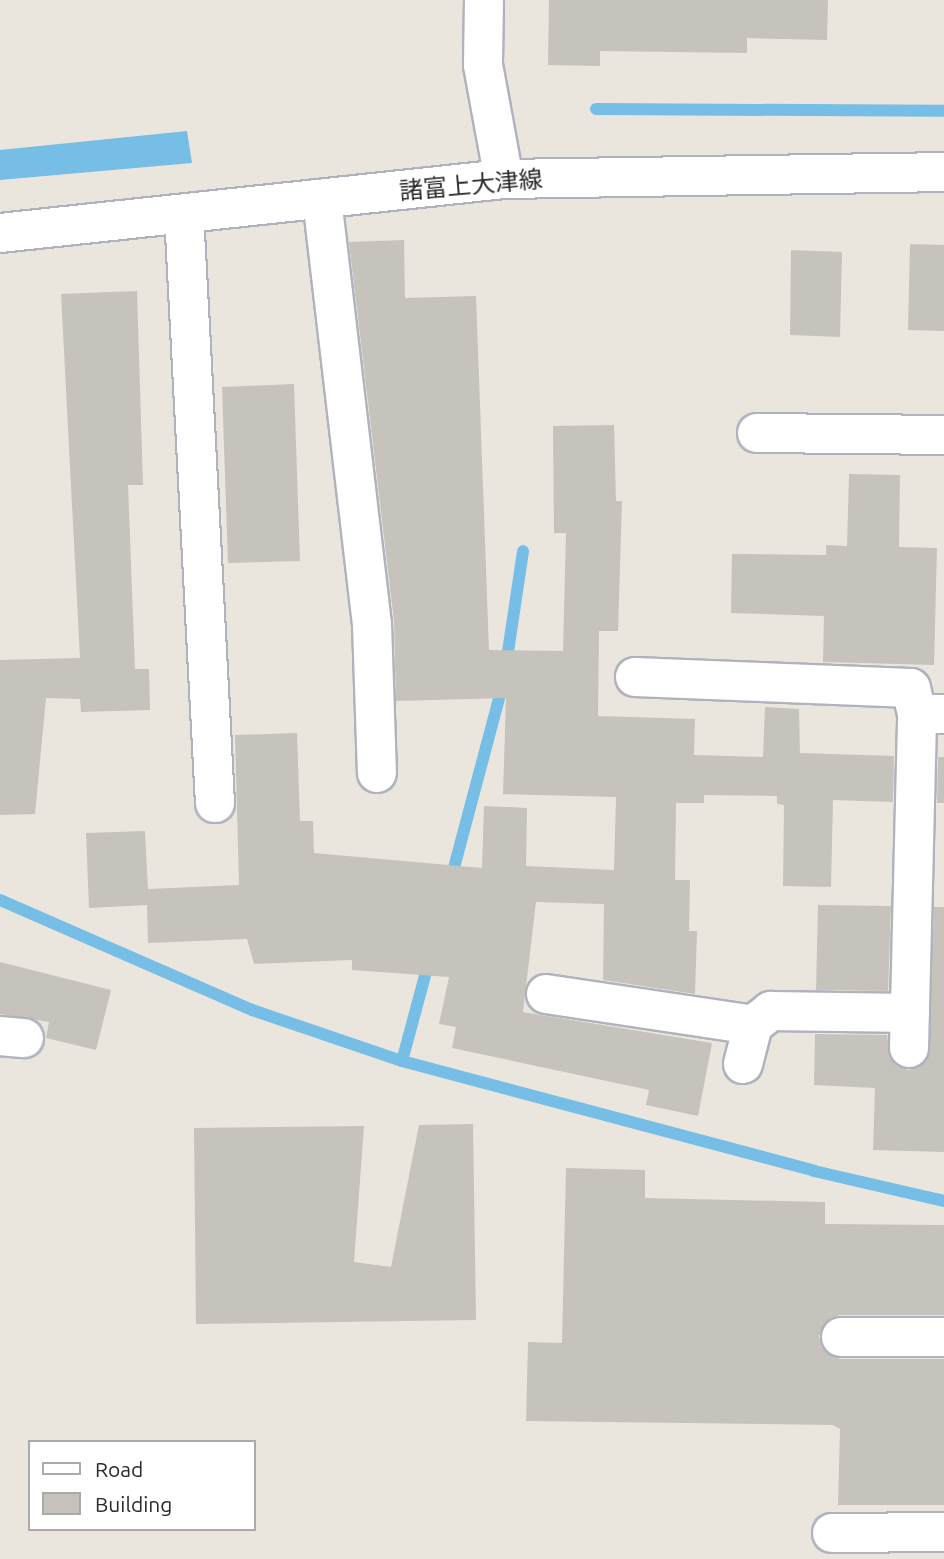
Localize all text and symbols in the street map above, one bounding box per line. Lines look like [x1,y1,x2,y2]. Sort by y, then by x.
street label: 諸富上大津線 [398,164,544,206]
legend [28,1440,256,1531]
text: Road [95,1457,143,1481]
text: Building [95,1492,172,1516]

